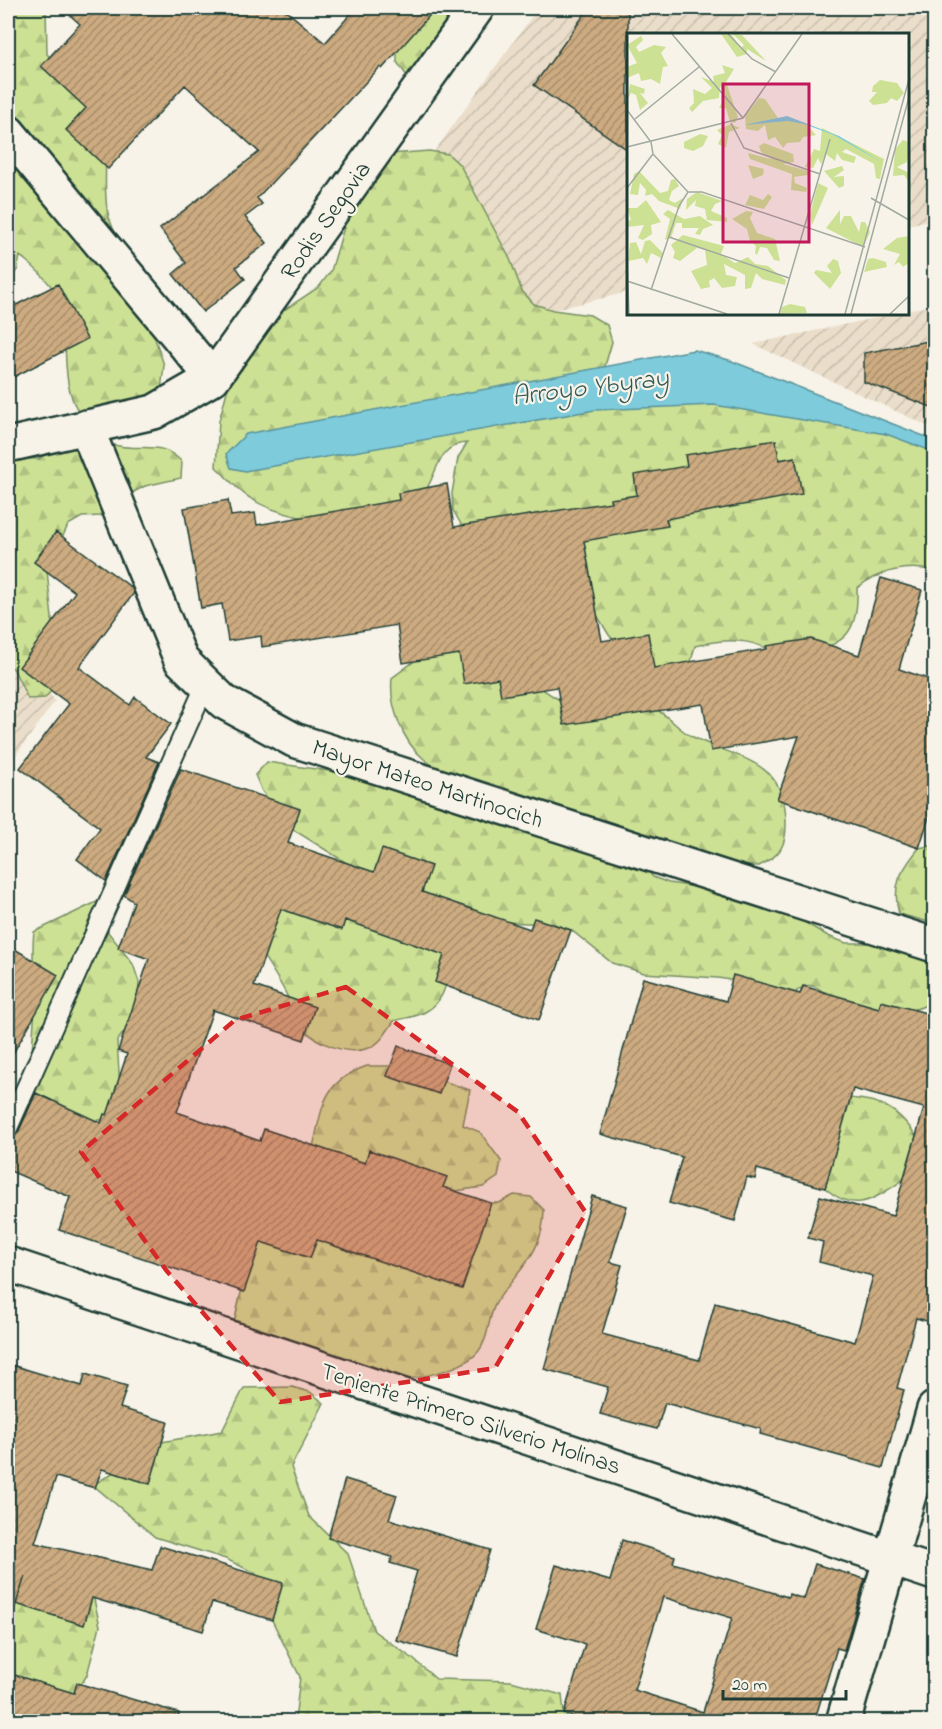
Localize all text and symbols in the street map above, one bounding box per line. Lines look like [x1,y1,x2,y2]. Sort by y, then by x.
inset map [627,33,909,315]
street label: Rodis Segovia [273,155,381,288]
water label: Arroyo Ybyray [510,360,671,417]
street label: Mayor Mateo Martinocich [307,731,547,840]
street label: Teniente Primero Silverio Molinas [316,1355,625,1486]
scale bar [723,1663,846,1701]
text: 20 m [732,1673,767,1699]

